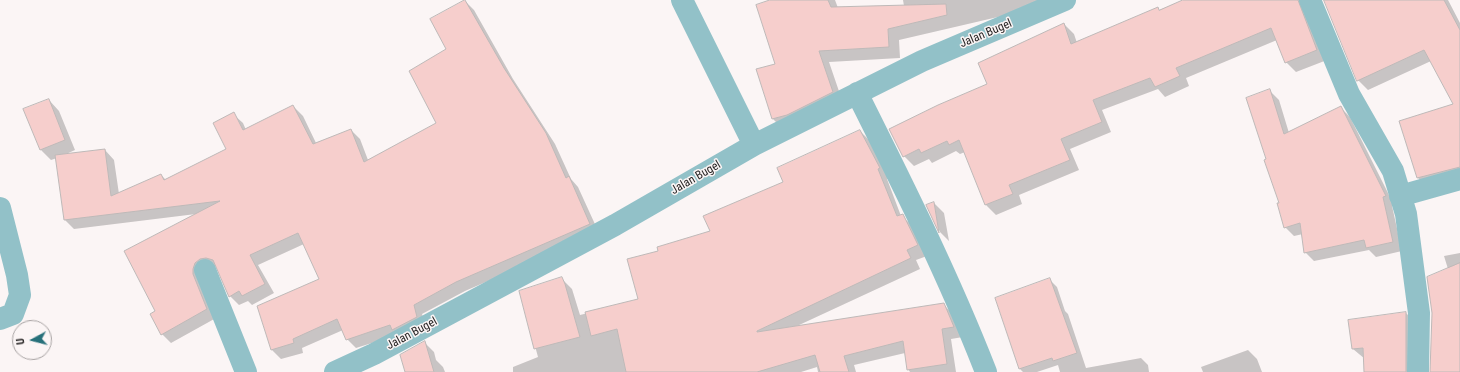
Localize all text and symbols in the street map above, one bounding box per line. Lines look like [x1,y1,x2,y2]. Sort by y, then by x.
street label: Jalan Bugel [958,17,1014,51]
street label: Jalan Bugel [668,158,724,198]
street label: Jalan Bugel [384,315,440,353]
north arrow [12,320,52,360]
text: U [14,337,27,345]

